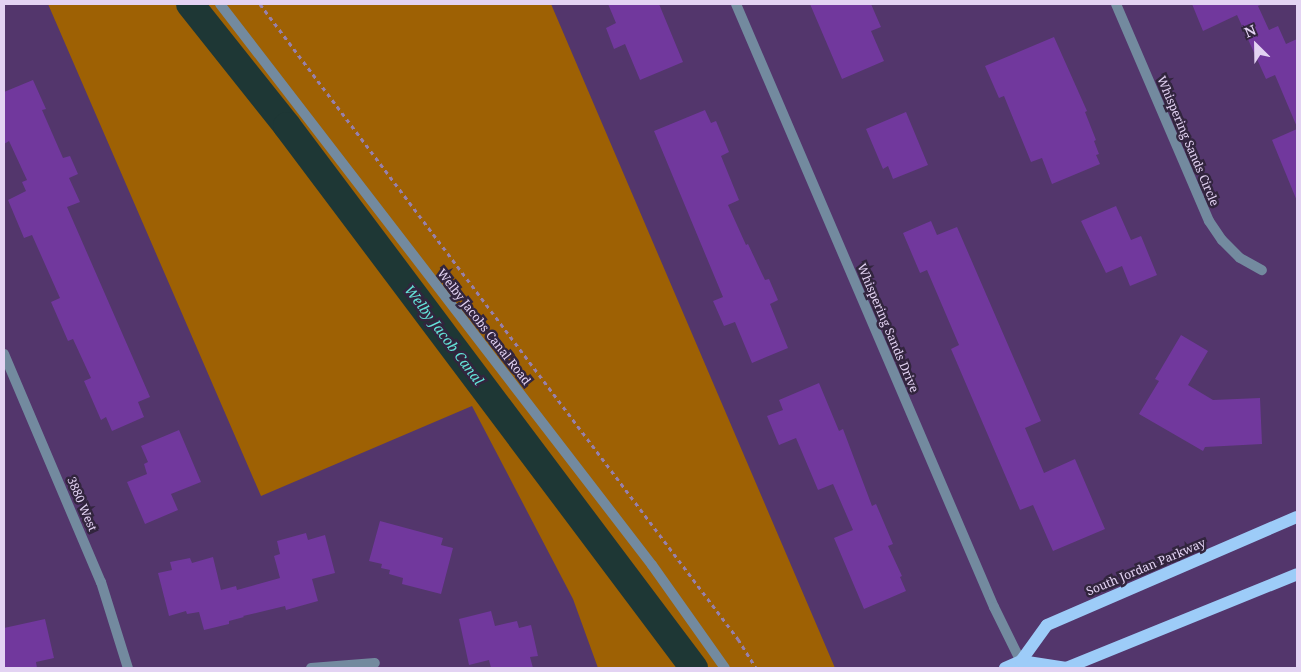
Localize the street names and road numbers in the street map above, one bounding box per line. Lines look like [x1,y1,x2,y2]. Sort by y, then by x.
street label: Whispering Sands Circle [1154,74,1222,208]
street label: Whispering Sands Drive [854,261,922,395]
street label: Welby Jacobs Canal Road [434,266,534,388]
street label: 3880 West [64,475,100,533]
street label: South Jordan Parkway [1084,535,1208,599]

